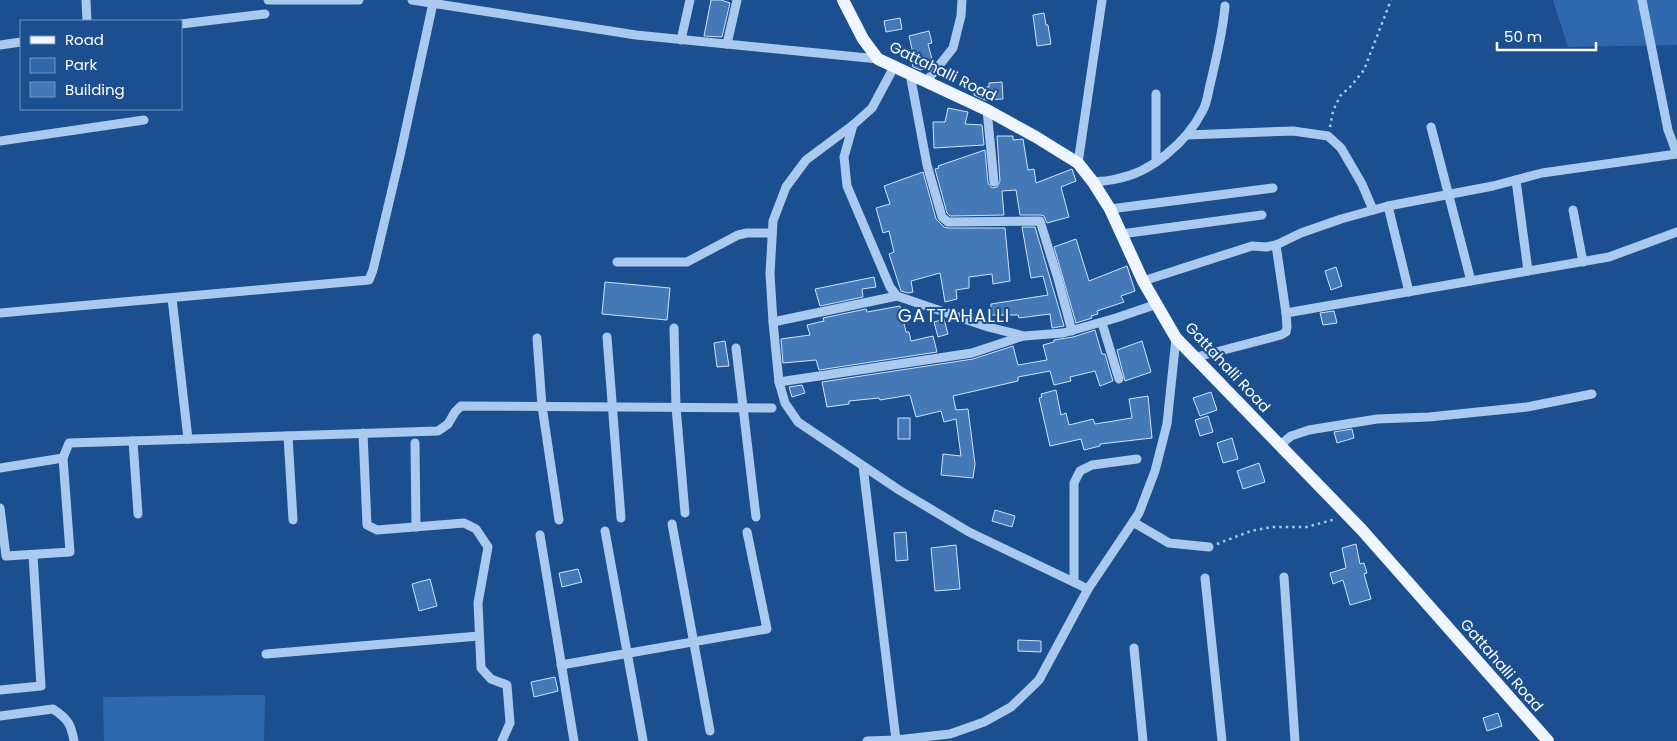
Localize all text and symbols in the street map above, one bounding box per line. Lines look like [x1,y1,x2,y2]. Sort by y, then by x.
legend [20,20,182,110]
scale bar [1497,20,1596,52]
text: 50 m [1504,26,1542,47]
text: Road [65,29,104,50]
street label: Gattahalli Road [886,36,1000,106]
text: Park [65,54,97,75]
text: Building [65,79,125,100]
district label: GATTAHALLI [898,303,1010,328]
street label: Gattahalli Road [1181,317,1275,417]
street label: Gattahalli Road [1456,614,1548,716]

